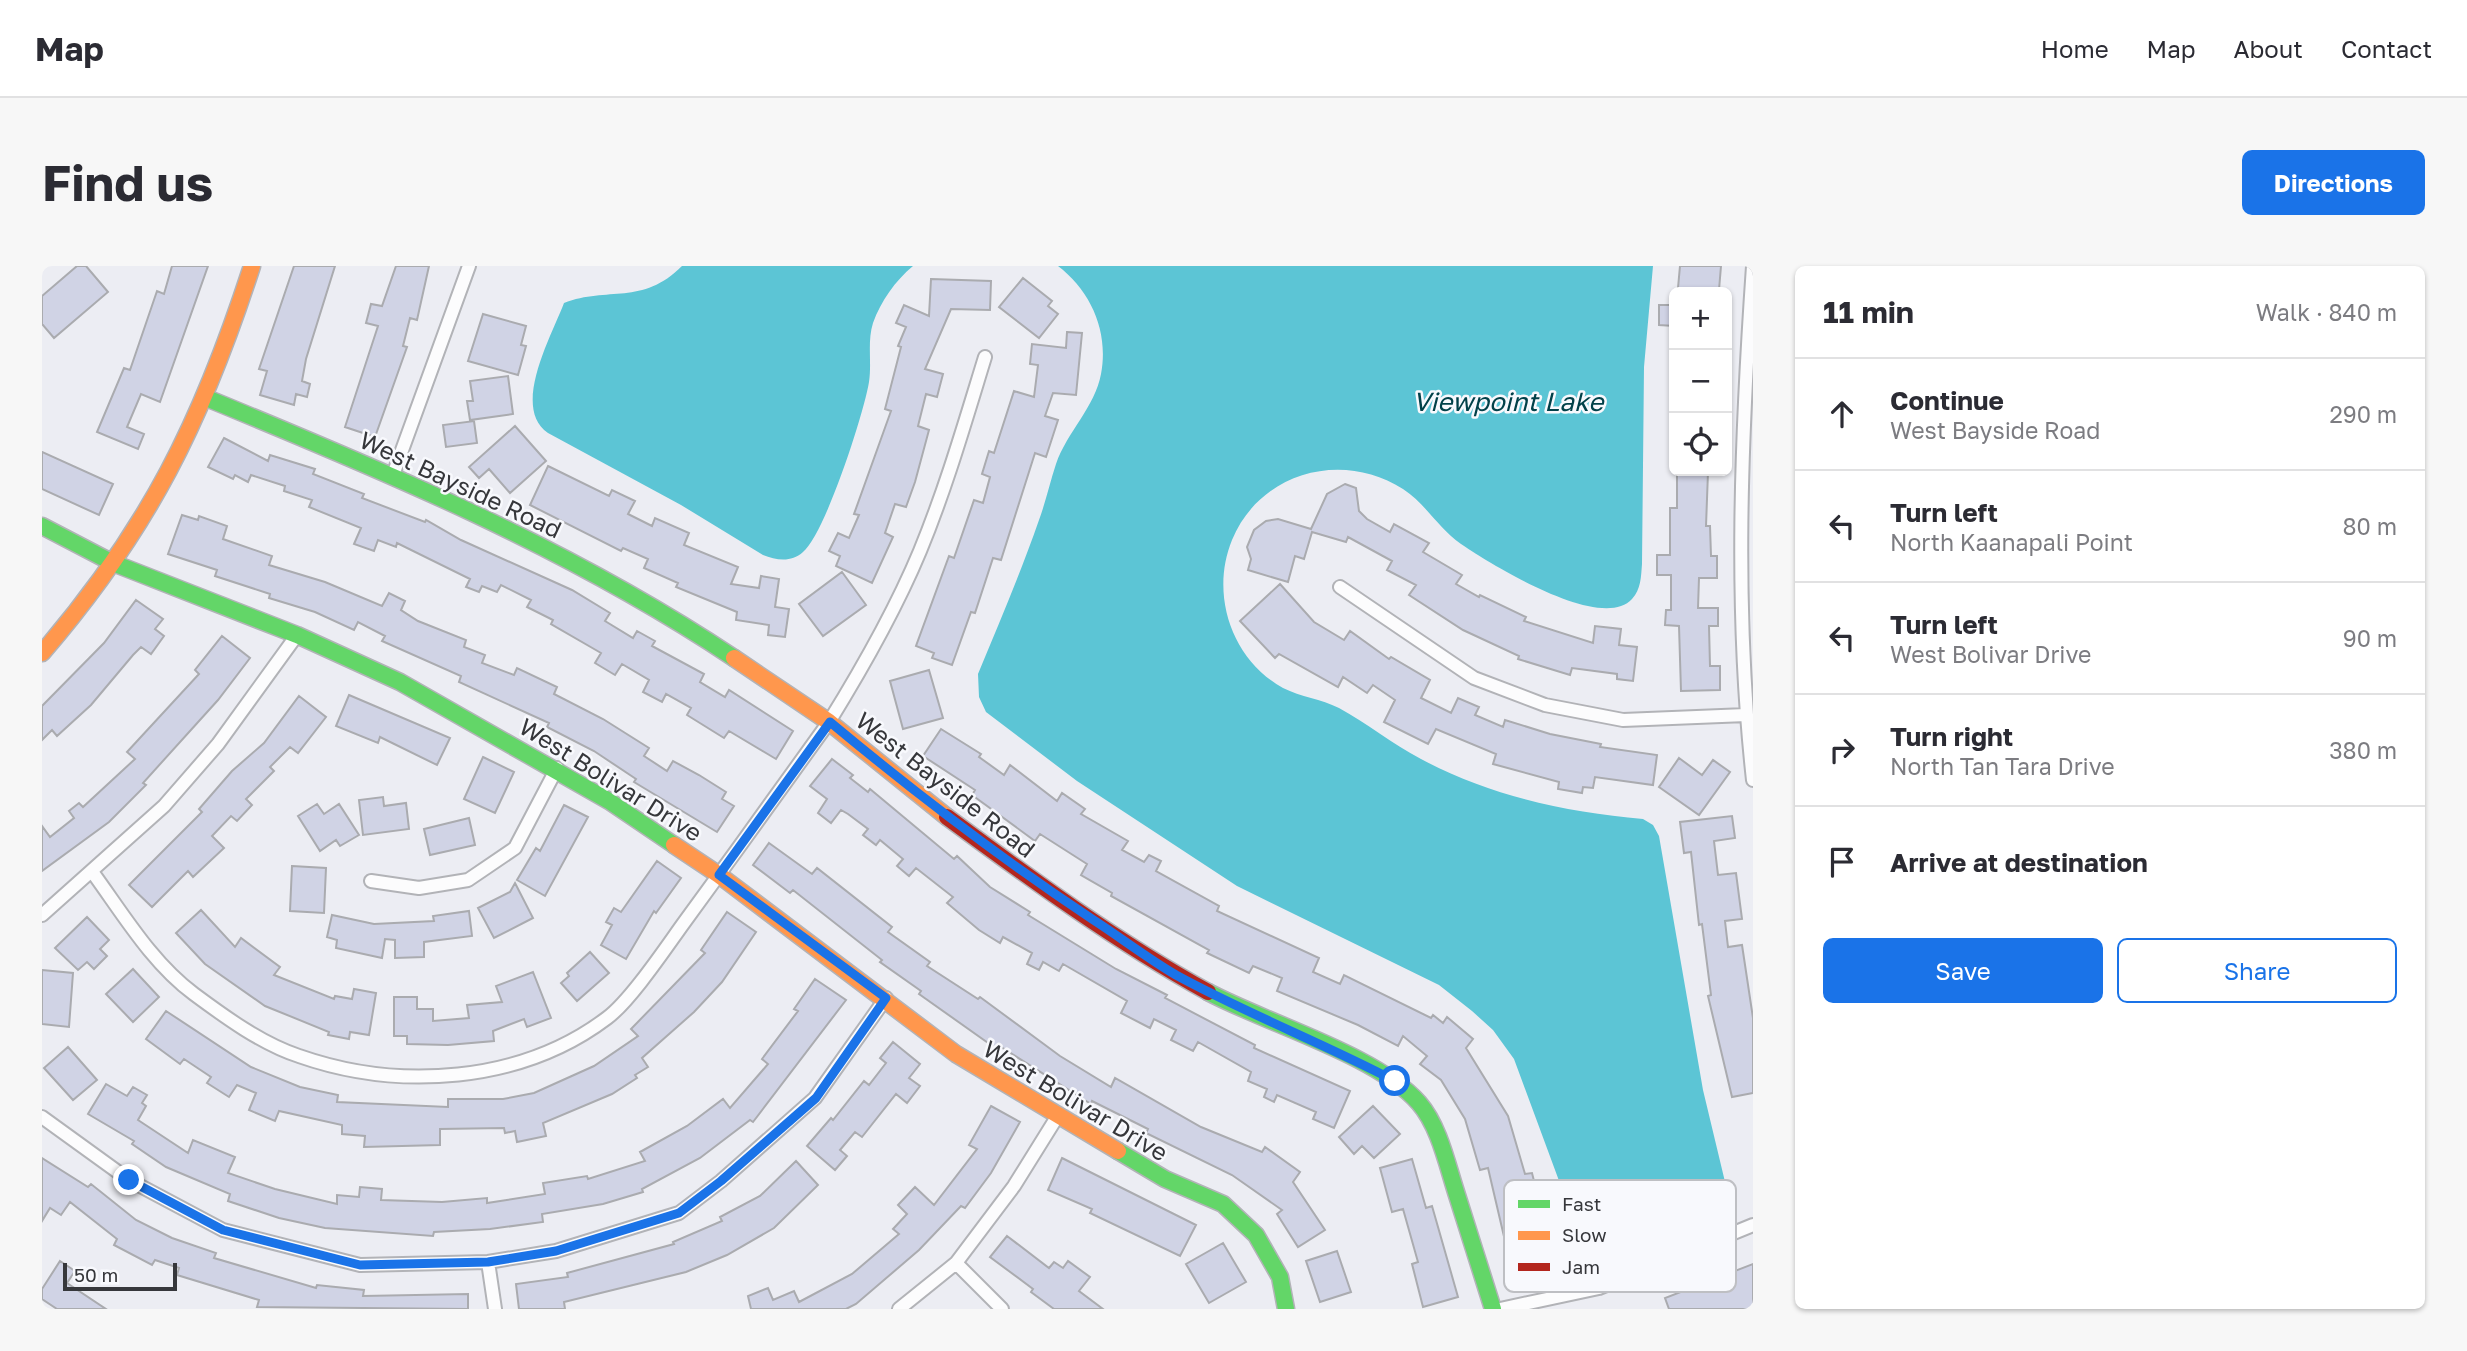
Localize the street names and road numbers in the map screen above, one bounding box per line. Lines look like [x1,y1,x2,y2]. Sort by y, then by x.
street label: West Bayside Road [355,424,567,544]
street label: West Bayside Road [851,705,1041,863]
street label: West Bolivar Drive [514,711,708,847]
street label: West Bolivar Drive [979,1033,1173,1167]

